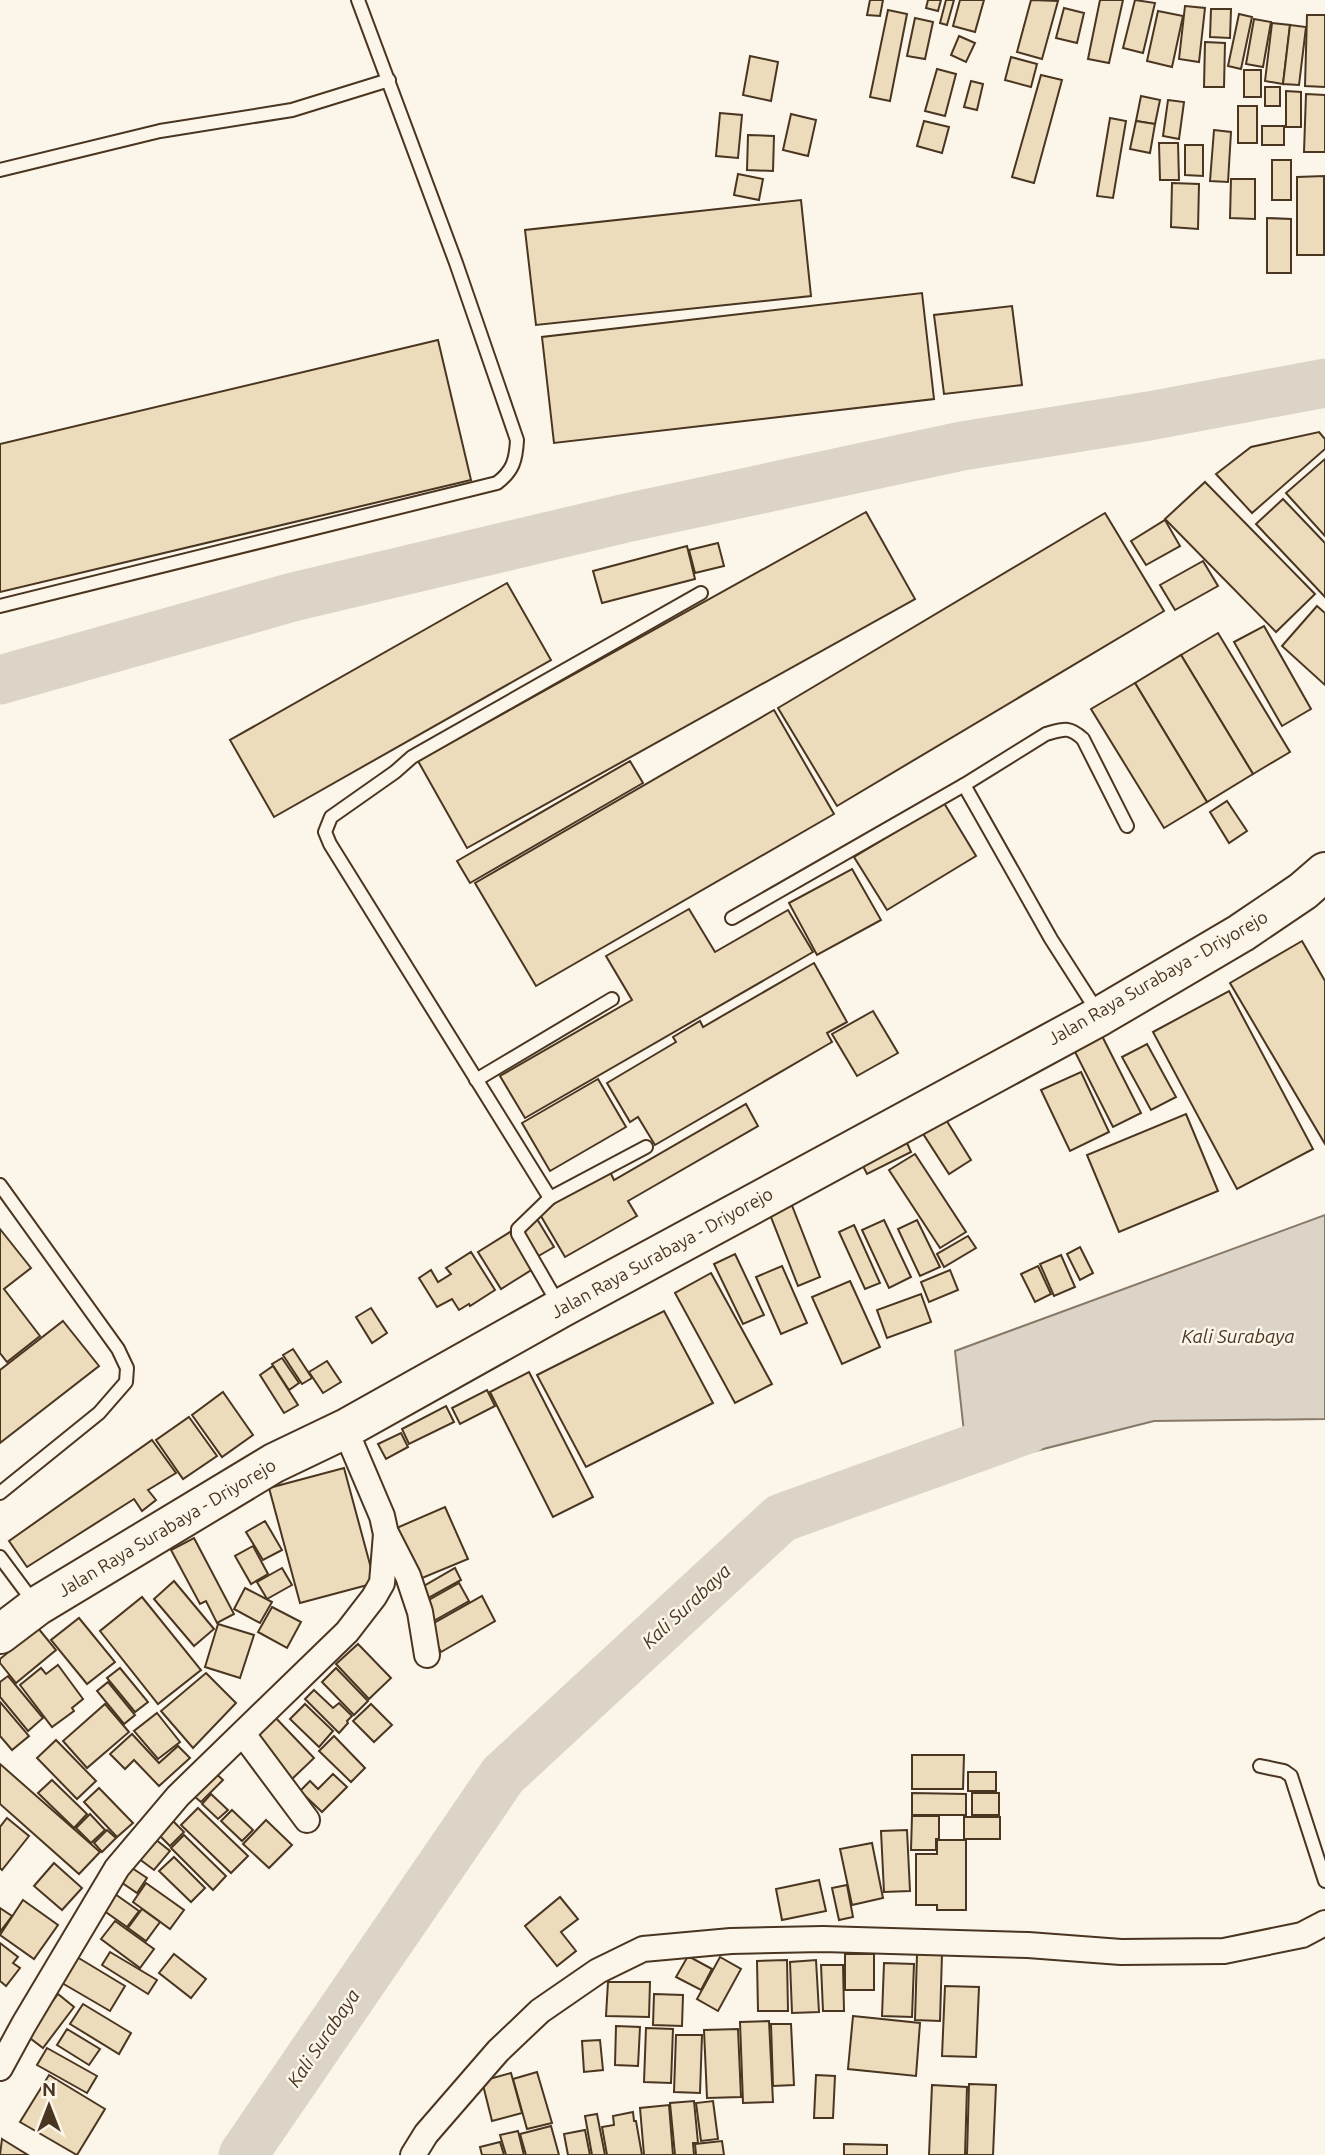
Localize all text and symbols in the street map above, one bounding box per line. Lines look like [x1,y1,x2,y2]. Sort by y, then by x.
street label: Jalan Raya Surabaya - Driyorejo [1044,906,1271,1048]
street label: Jalan Raya Surabaya - Driyorejo [547,1183,776,1322]
water label: Kali Surabaya [1182,1325,1294,1347]
street label: Jalan Raya Surabaya - Driyorejo [54,1454,279,1600]
water label: Kali Surabaya [637,1559,735,1653]
water label: Kali Surabaya [282,1985,364,2091]
north arrow [14,2071,84,2141]
text: N [42,2078,56,2100]

